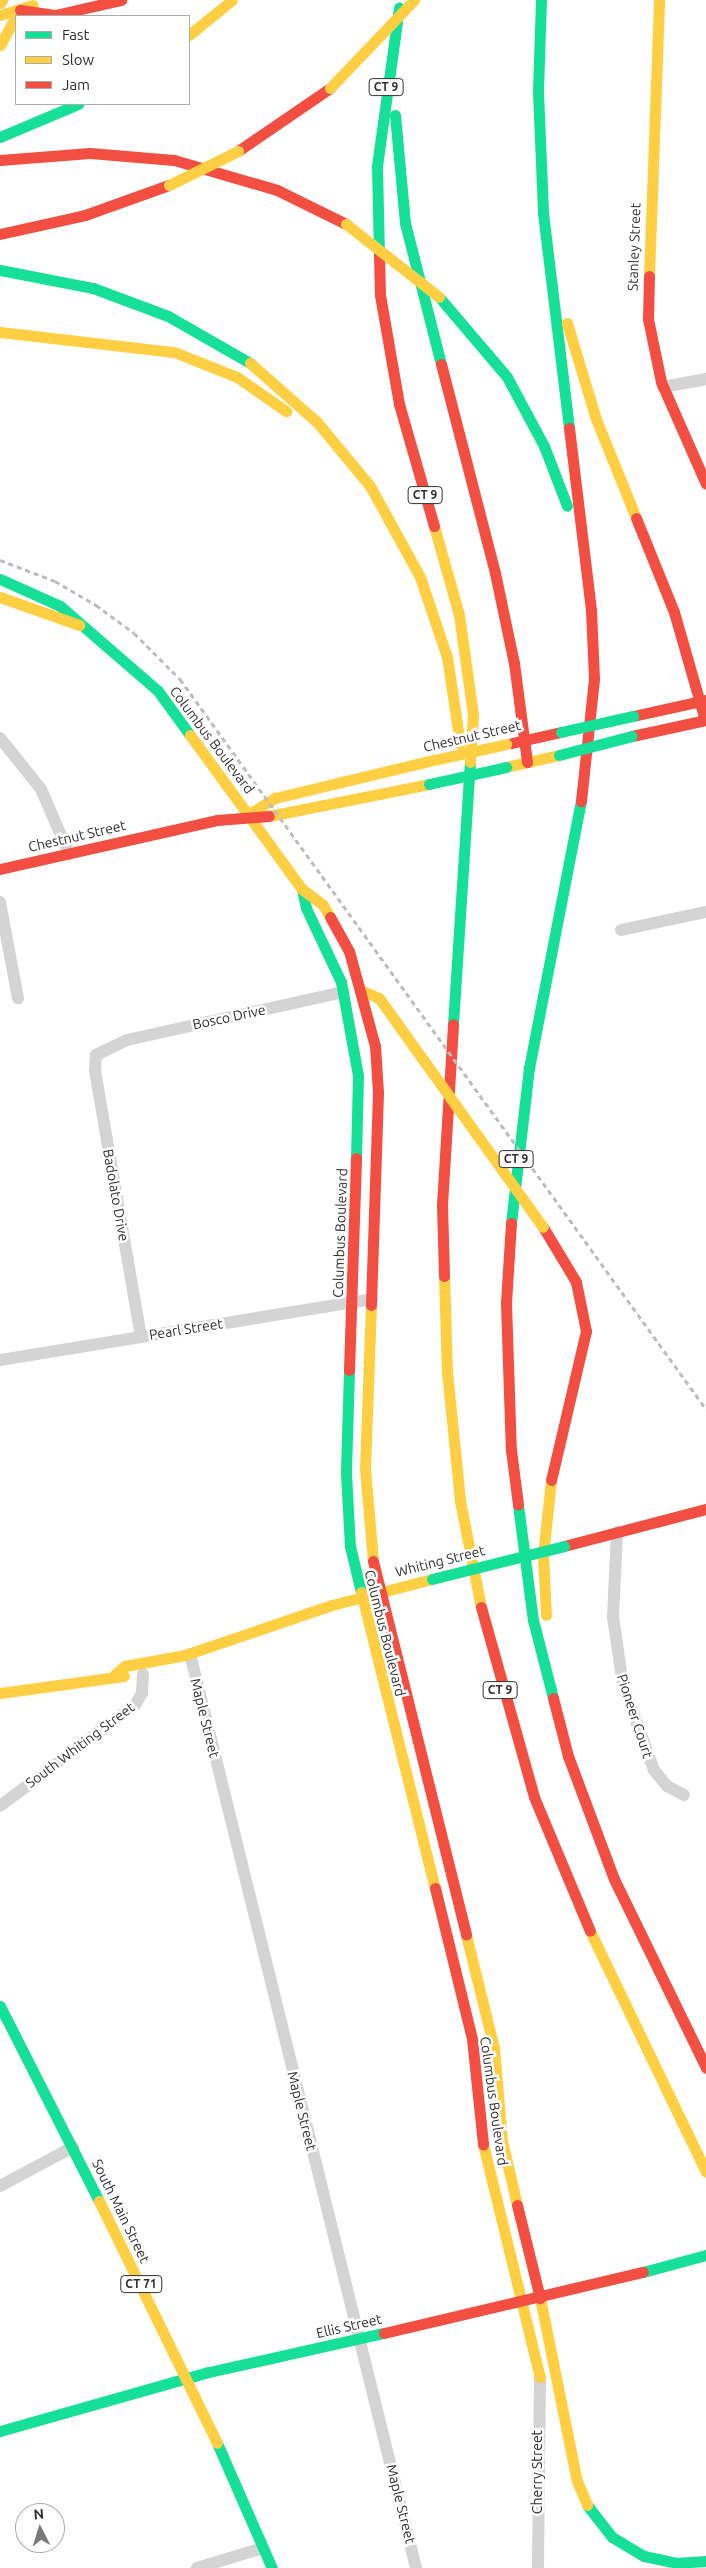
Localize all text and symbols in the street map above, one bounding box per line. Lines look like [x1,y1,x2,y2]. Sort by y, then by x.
legend [15,15,190,105]
text: Fast [62,26,89,43]
text: Slow [62,51,94,68]
text: Jam [62,76,90,93]
road number: CT 9 [368,77,404,96]
street label: Stanley Street [624,203,644,291]
road number: CT 9 [408,486,442,504]
street label: Columbus Boulevard [166,683,258,797]
street label: Chestnut Street [422,717,522,755]
street label: Chestnut Street [27,817,127,855]
street label: Bosco Drive [191,1001,267,1033]
street label: Badolato Drive [100,1148,132,1242]
road number: CT 9 [498,1150,534,1168]
street label: Columbus Boulevard [329,1168,351,1298]
street label: Pearl Street [148,1315,224,1343]
street label: Whiting Street [394,1542,486,1580]
street label: Columbus Boulevard [361,1568,409,1698]
street label: Pioneer Court [613,1672,657,1760]
street label: Maple Street [187,1677,223,1759]
road number: CT 9 [482,1680,518,1700]
street label: South Whiting Street [22,1699,138,1791]
street label: Columbus Boulevard [477,2035,511,2167]
street label: Maple Street [284,2070,320,2152]
street label: South Main Street [89,2156,153,2266]
road number: CT 71 [120,2274,162,2294]
street label: Ellis Street [314,2310,384,2342]
street label: Cherry Street [529,2430,545,2514]
street label: Maple Street [383,2463,419,2545]
north arrow [15,2503,65,2553]
text: N [33,2506,45,2522]

